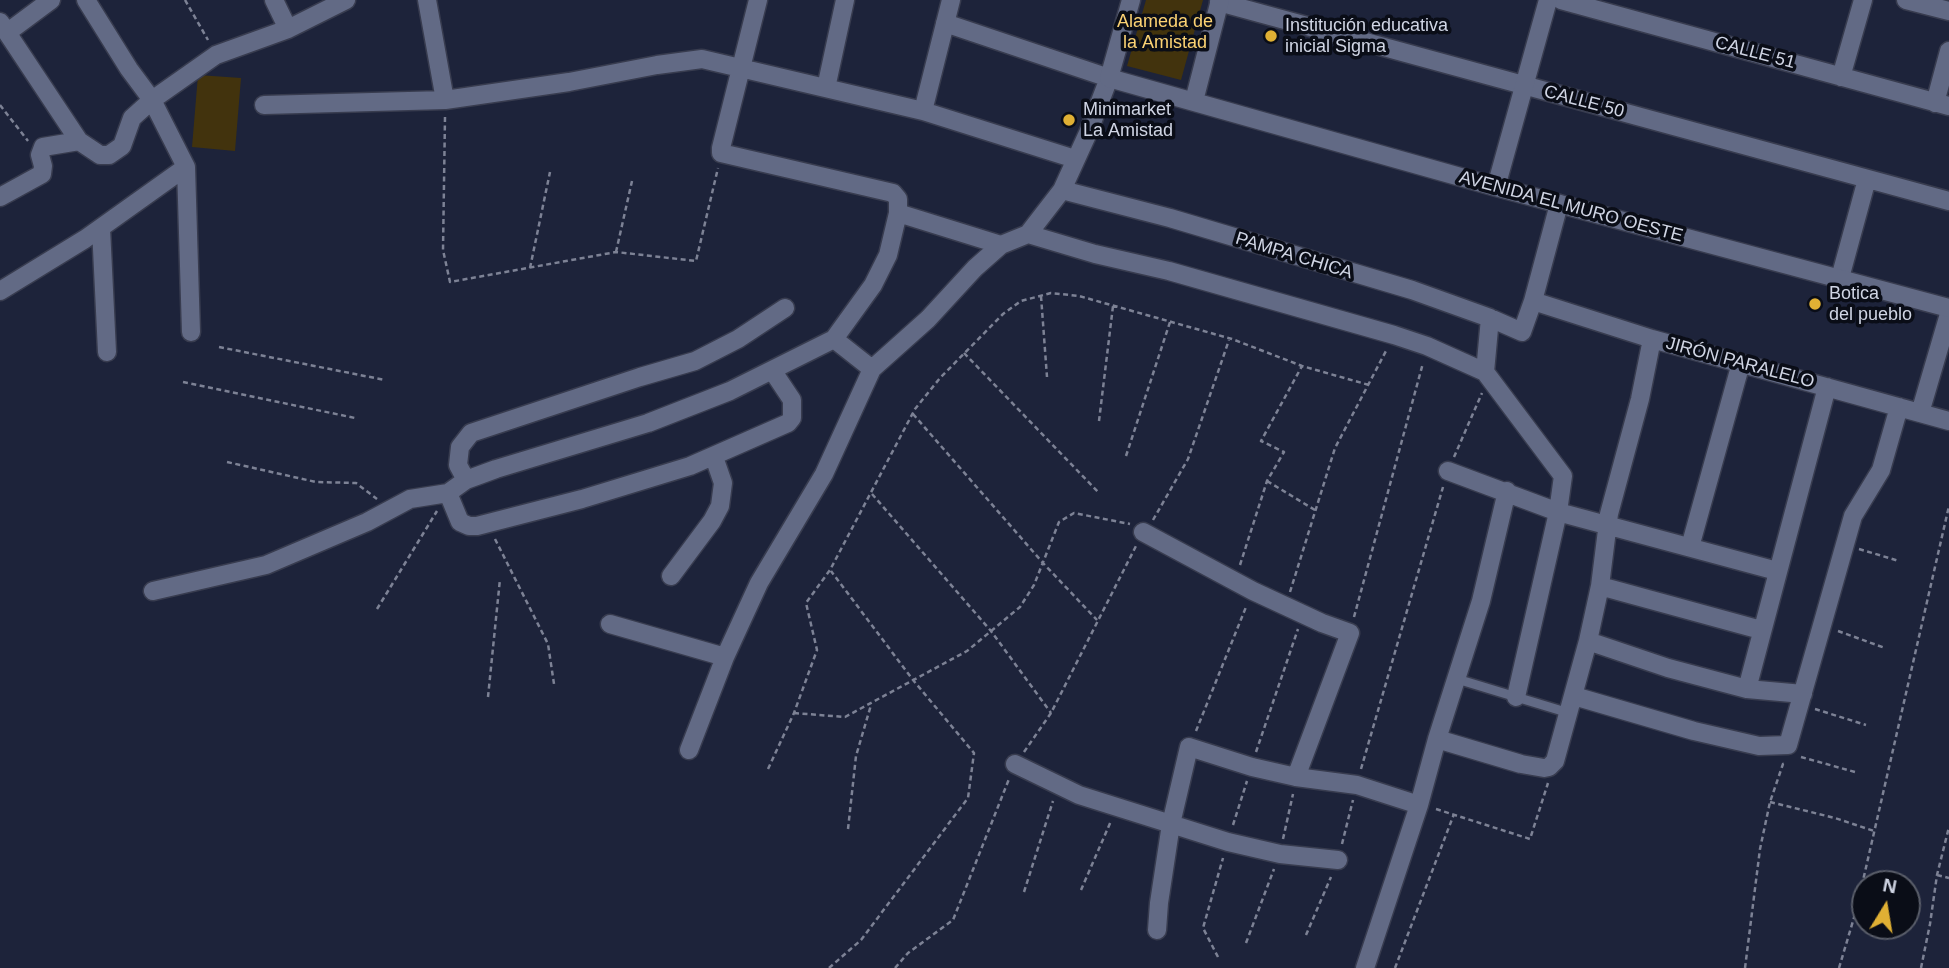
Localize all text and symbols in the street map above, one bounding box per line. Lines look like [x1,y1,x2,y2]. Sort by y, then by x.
park label: Alameda de la Amistad [1117,11,1213,54]
place label: Institución educativa inicial Sigma [1285,15,1448,58]
marker: Institución educativa inicial Sigma [1263,28,1279,44]
street label: CALLE 51 [1713,32,1797,74]
street label: CALLE 50 [1542,81,1626,123]
place label: Minimarket La Amistad [1083,99,1173,142]
marker: Minimarket La Amistad [1061,112,1077,128]
street label: AVENIDA EL MURO OESTE [1457,167,1685,247]
street label: PAMPA CHICA [1233,228,1355,284]
place label: Botica del pueblo [1829,283,1912,326]
marker: Botica del pueblo [1807,296,1823,312]
street label: JIRÓN PARALELO [1663,333,1817,393]
north arrow [1851,870,1921,940]
text: N [1881,874,1898,897]

